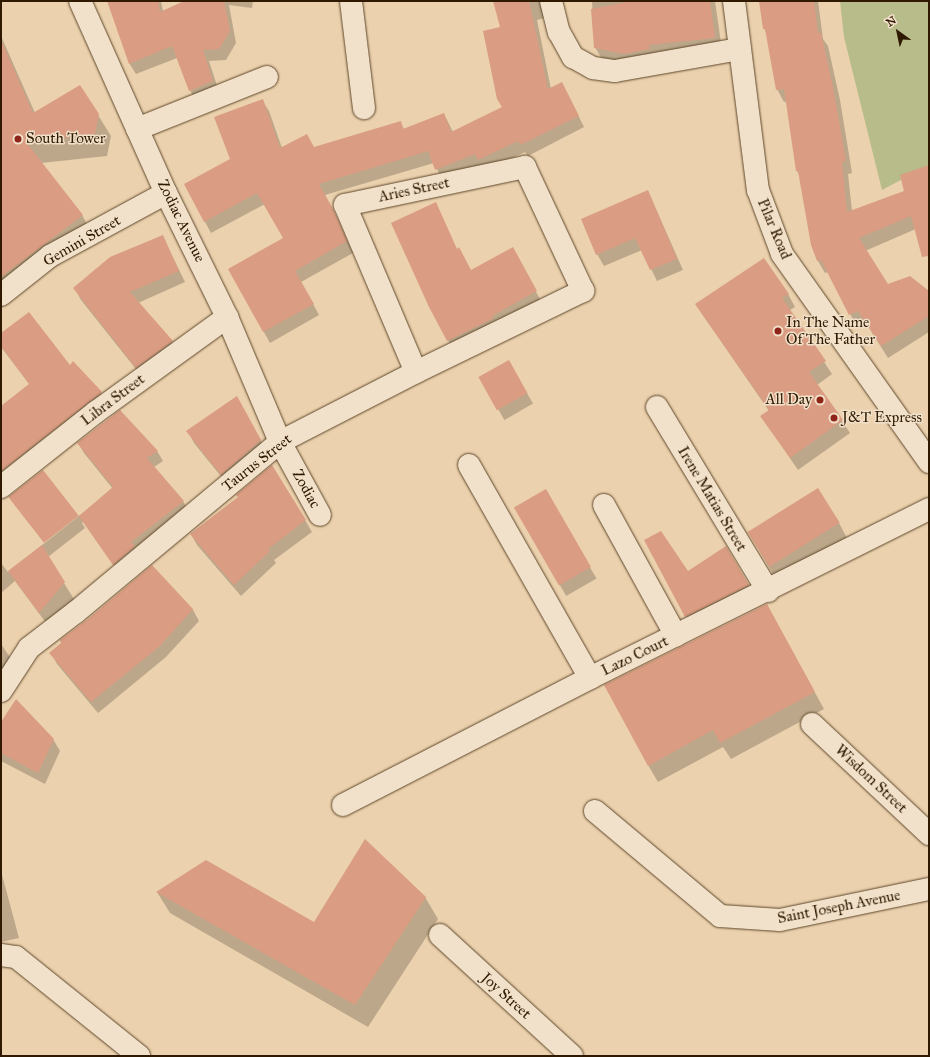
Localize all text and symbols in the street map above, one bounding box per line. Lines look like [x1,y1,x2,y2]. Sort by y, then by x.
north arrow [878,12,918,52]
text: N [884,14,899,30]
place label: South Tower [26,130,105,148]
marker: South Tower [13,134,23,144]
street label: Aries Street [377,174,451,206]
street label: Zodiac Avenue [153,177,209,265]
street label: Pilar Road [753,196,795,262]
street label: Gemini Street [40,212,124,270]
place label: In The Name Of The Father [786,313,875,348]
marker: In The Name Of The Father [773,326,783,336]
street label: Libra Street [78,370,148,430]
place label: All Day [766,391,812,409]
marker: All Day [815,395,825,405]
place label: J&T Express [842,409,922,427]
marker: J&T Express [829,413,839,423]
street label: Taurus Street [219,430,295,496]
street label: Irene Matias Street [674,443,750,555]
street label: Zodiac [288,467,324,511]
street label: Lazo Court [599,632,671,680]
street label: Wisdom Street [831,741,911,817]
street label: Saint Joseph Avenue [776,886,902,928]
street label: Joy Street [477,969,535,1023]

